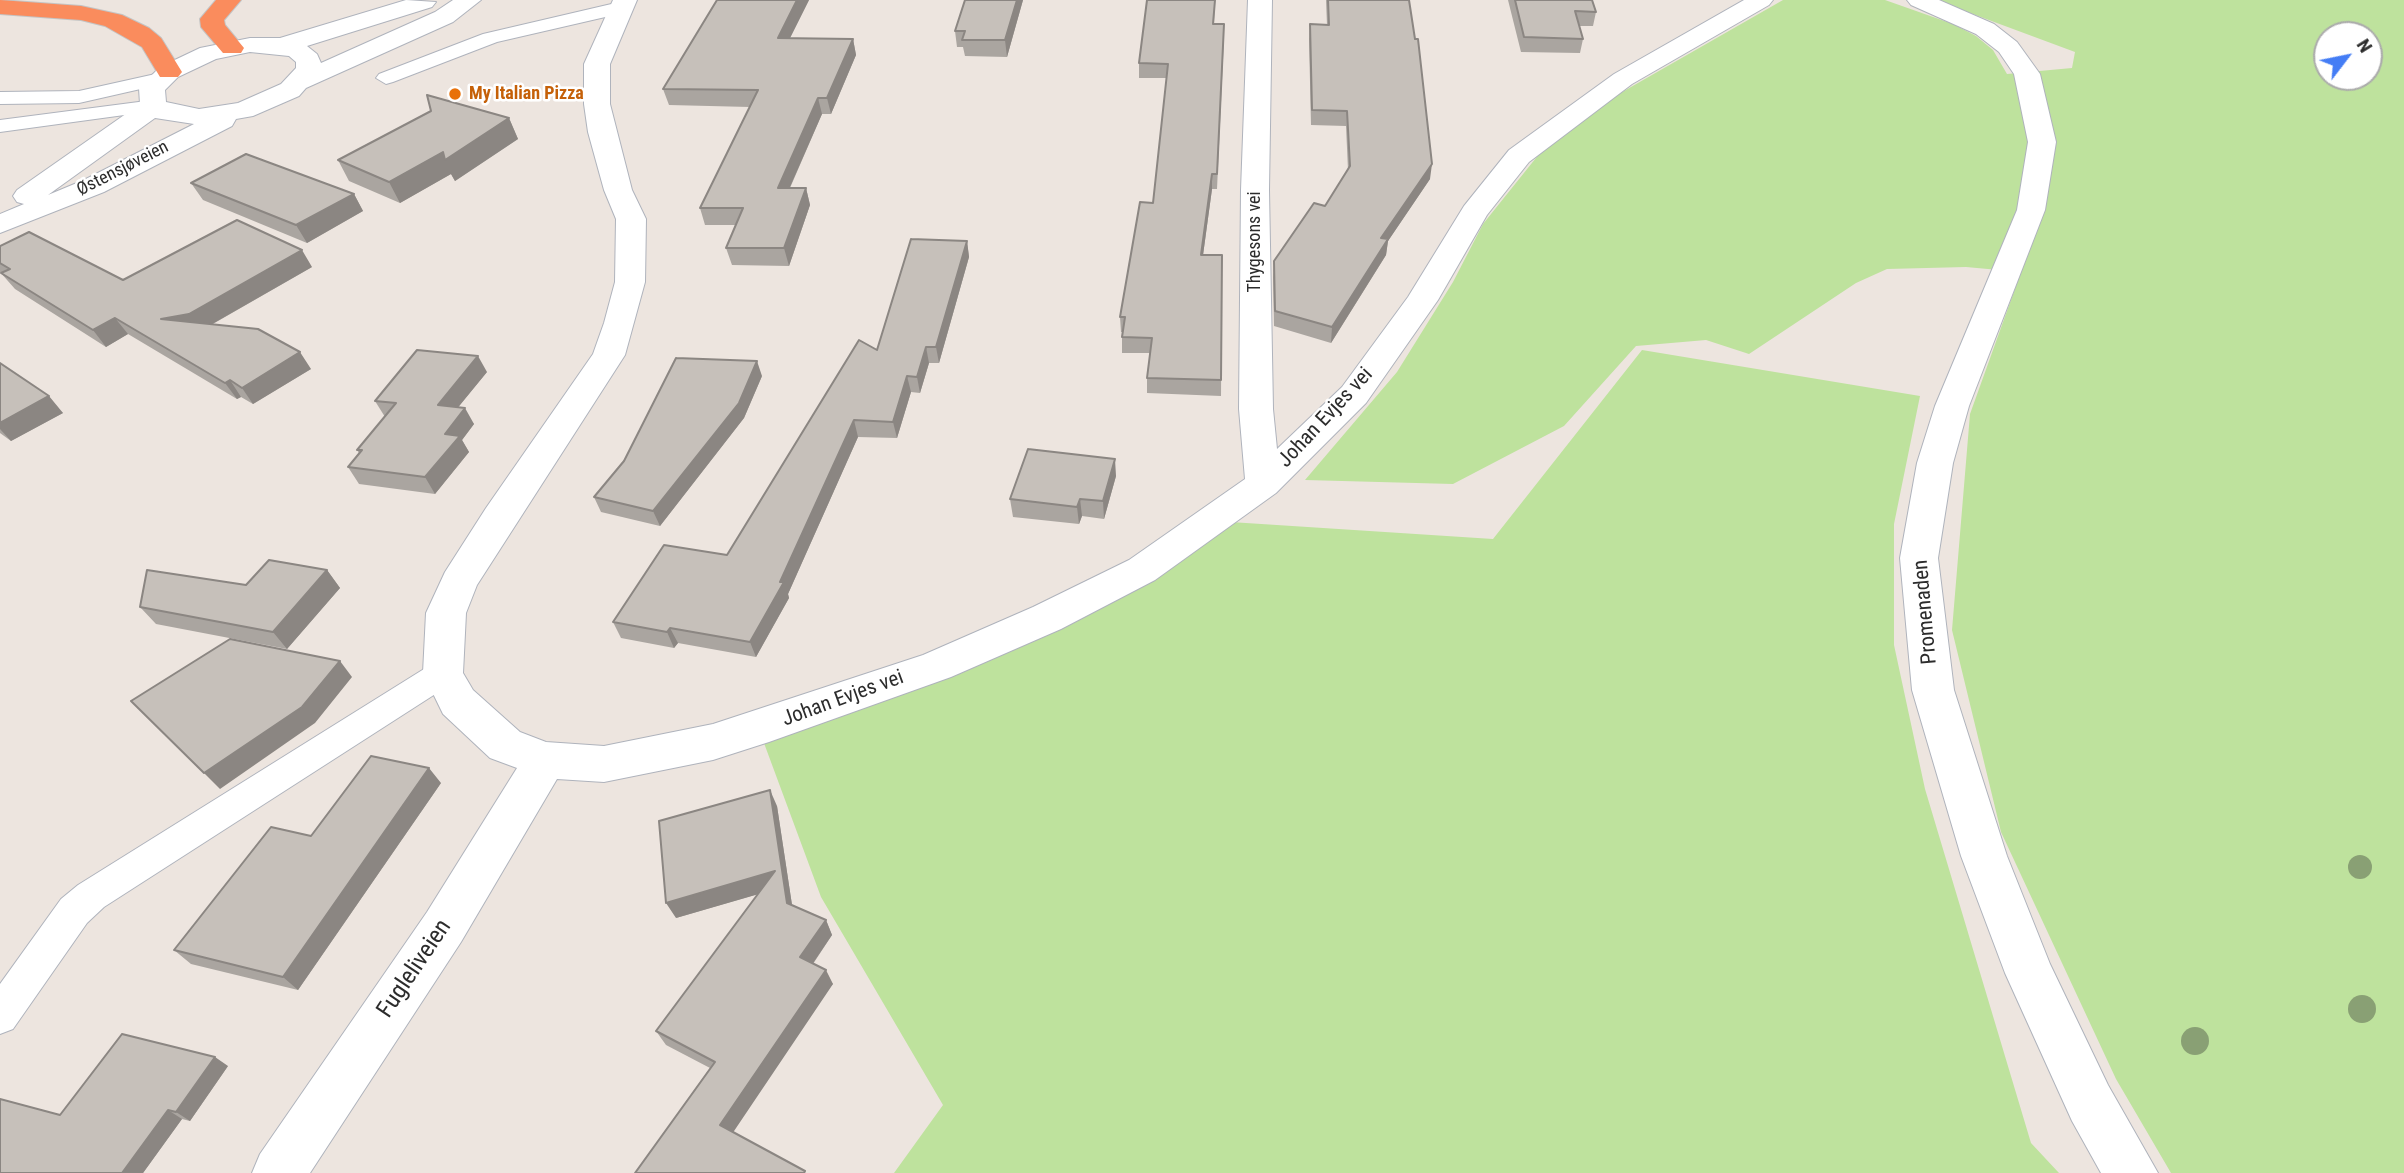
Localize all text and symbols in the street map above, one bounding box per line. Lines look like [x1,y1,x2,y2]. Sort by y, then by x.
north arrow [2313,21,2383,91]
text: N [2352,35,2377,57]
place label: My Italian Pizza [469,83,584,105]
marker: My Italian Pizza [447,86,463,102]
street label: Østensjøveien [74,137,172,201]
street label: Thygesons vei [1244,191,1266,293]
street label: Johan Evjes vei [1273,363,1379,473]
street label: Promenaden [1909,559,1943,665]
street label: Johan Evjes vei [779,665,907,733]
street label: Fugleliveien [372,914,458,1024]

